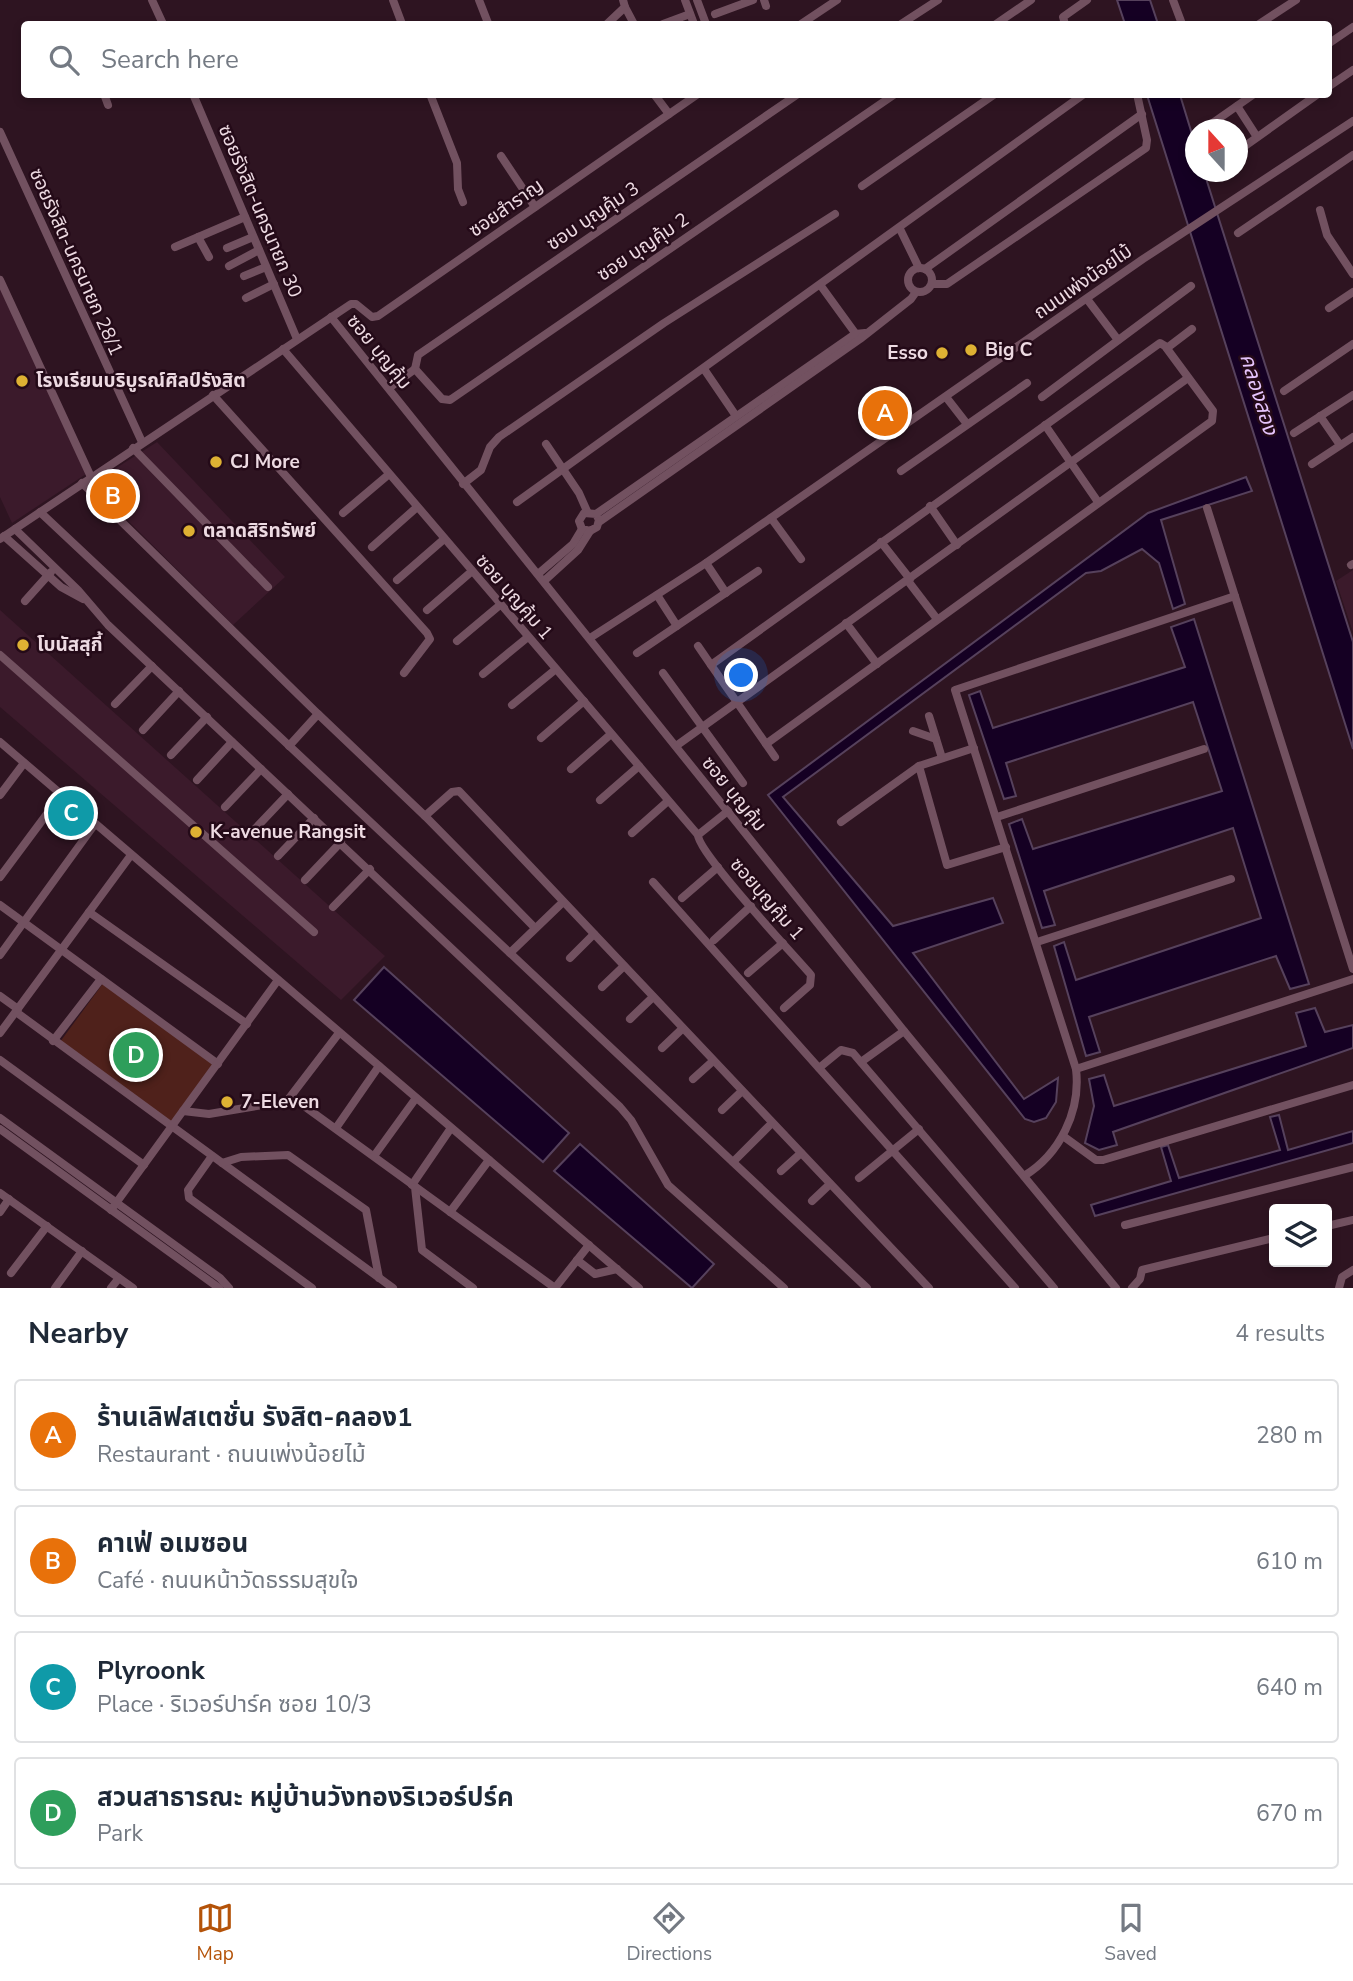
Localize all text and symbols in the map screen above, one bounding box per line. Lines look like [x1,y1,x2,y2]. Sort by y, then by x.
search box [21,21,1332,98]
icon: search [45,41,83,79]
text: Search here [101,42,239,77]
north arrow [1185,119,1248,182]
street label: ซอยรังสิต-นครนายก 30 [212,121,308,301]
street label: ซอยรังสิต-นครนายก 28/1 [23,164,129,360]
street label: ซอยสำราญ [463,173,549,243]
street label: ซอบ บุญคุ้ม 3 [542,176,644,256]
street label: ซอย บุญคุ้ม 2 [592,207,694,287]
street label: ถนนเพ่งน้อยไม้ [1029,238,1137,326]
street label: ซอย บุญคุ้ม [341,309,417,395]
place label: Big C [985,337,1033,363]
place label: Esso [887,340,928,366]
marker: Big C [963,342,979,358]
marker: Esso [934,345,950,361]
water label: คลองสอง [1233,350,1285,440]
place label: โรงเรียนบริบูรณ์ศิลป์รังสิต [36,368,246,394]
marker: โรงเรียนบริบูรณ์ศิลป์รังสิต [14,373,30,389]
pin: A [862,387,908,439]
place label: CJ More [230,449,300,475]
marker: CJ More [208,454,224,470]
pin: B [90,470,136,522]
place label: ตลาดสิริทรัพย์ [203,518,316,544]
marker: ตลาดสิริทรัพย์ [181,523,197,539]
street label: ซอย บุญคุ้ม 1 [469,548,559,646]
place label: โบนัสสุกี้ [37,631,103,658]
marker: โบนัสสุกี้ [15,637,31,653]
your location [724,658,758,692]
street label: ซอย บุญคุ้ม [696,751,772,837]
pin: C [48,787,94,839]
place label: K-avenue Rangsit [210,819,366,845]
marker: K-avenue Rangsit [188,824,204,840]
street label: ซอยบุญคุ้ม 1 [724,852,810,946]
pin: D [113,1029,159,1081]
place label: 7-Eleven [241,1089,319,1115]
marker: 7-Eleven [219,1094,235,1110]
map controls [1269,1204,1332,1267]
button: layers [1269,1204,1332,1267]
text: Nearby [28,1313,128,1354]
text: 4 results [1235,1318,1325,1349]
text: ร้านเลิฟสเตชั่น รังสิต-คลอง1 [97,1400,413,1435]
text: A [44,1420,62,1451]
text: 280 m [1256,1420,1323,1451]
text: Restaurant · ถนนเพ่งน้อยไม้ [97,1439,366,1470]
text: คาเฟ่ อเมซอน [97,1526,248,1561]
text: B [45,1546,61,1577]
text: 610 m [1256,1546,1323,1577]
text: Café · ถนนหน้าวัดธรรมสุขใจ [97,1565,358,1596]
text: Plyroonk [97,1653,205,1688]
text: C [45,1672,61,1703]
text: 640 m [1256,1672,1323,1703]
text: Place · ริเวอร์ปาร์ค ซอย 10/3 [97,1689,372,1720]
text: สวนสาธารณะ หมู่บ้านวังทองริเวอร์ปร์ค [97,1780,514,1815]
text: D [44,1798,62,1829]
text: 670 m [1256,1798,1323,1829]
text: Park [97,1818,143,1849]
tab: Map [196,1899,234,1967]
tab: Directions [626,1899,712,1967]
tab: Saved [1104,1899,1157,1967]

